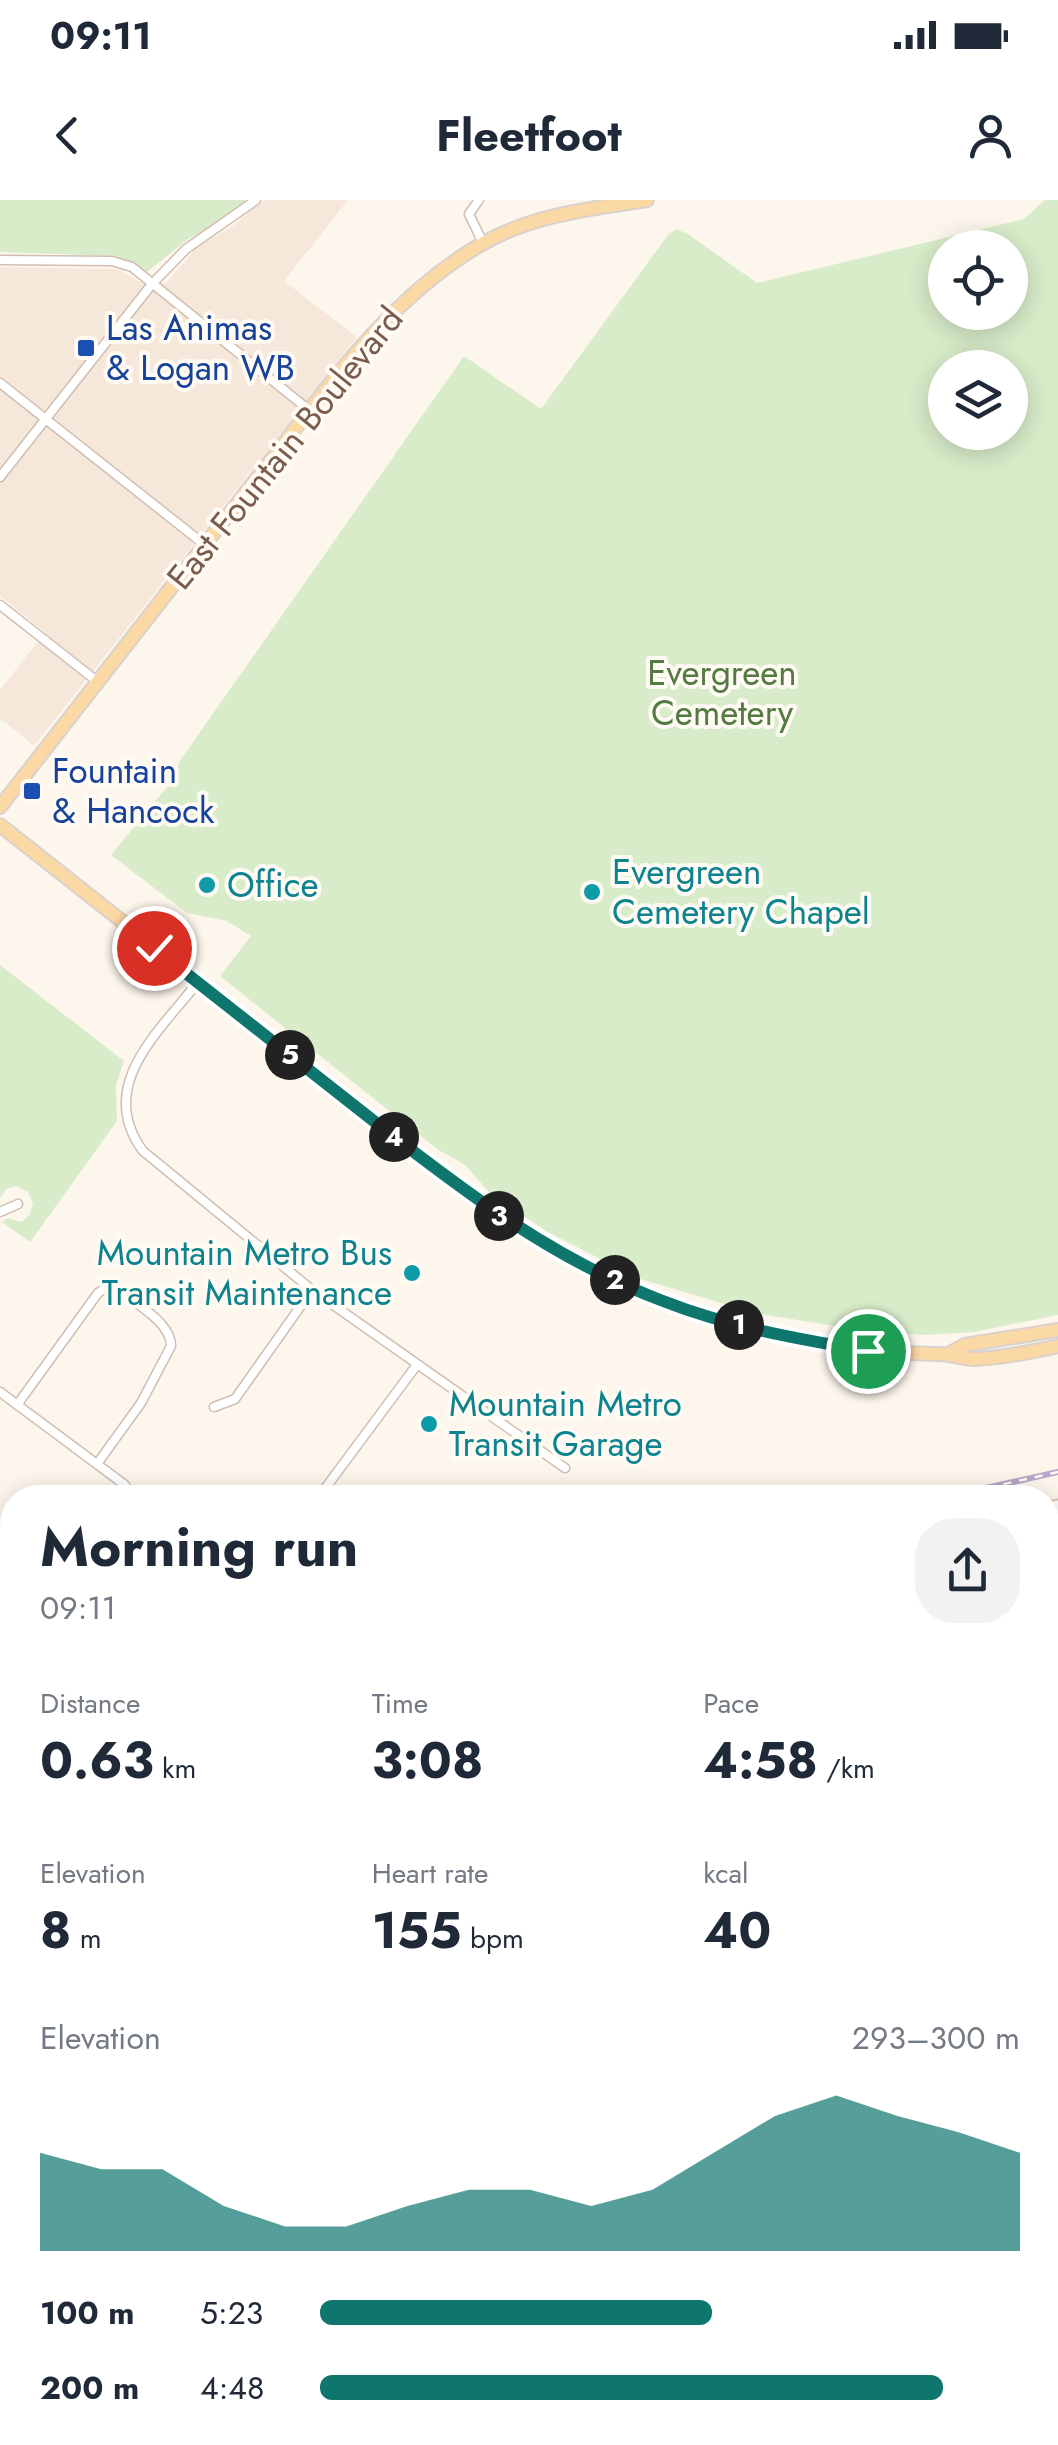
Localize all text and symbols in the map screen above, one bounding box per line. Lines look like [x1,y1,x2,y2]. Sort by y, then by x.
text: 09:11 [50,8,152,63]
text: Fleetfoot [436,103,622,168]
icon: back [40,108,95,163]
icon: person [963,108,1018,163]
map controls [928,230,1028,450]
button: locate [928,230,1028,330]
street label: East Fountain Boulevard [155,296,415,600]
place label: Las Animas & Logan WB [106,303,295,393]
marker: Las Animas & Logan WB [75,337,97,359]
button: layers [928,350,1028,450]
park label: Evergreen Cemetery [647,648,797,738]
place label: Fountain & Hancock [52,746,215,836]
marker: Fountain & Hancock [21,780,43,802]
place label: Evergreen Cemetery Chapel [612,847,870,937]
place label: Office [227,860,319,910]
marker: Office [196,874,218,896]
marker: Evergreen Cemetery Chapel [581,881,603,903]
pin [112,906,197,991]
icon: check [127,921,182,976]
pin: 5 [265,1030,315,1080]
text: 5 [281,1034,299,1075]
pin: 4 [369,1112,419,1162]
text: 4 [384,1116,404,1157]
pin: 3 [474,1191,524,1241]
text: 3 [490,1195,508,1236]
place label: Mountain Metro Bus Transit Maintenance [97,1228,392,1318]
pin: 2 [590,1255,640,1305]
text: 2 [606,1259,624,1300]
marker: Mountain Metro Bus Transit Maintenance [401,1262,423,1284]
pin: 1 [714,1300,764,1350]
text: 1 [732,1304,746,1345]
pin [826,1309,911,1394]
icon: arrive [841,1324,896,1379]
place label: Mountain Metro Transit Garage [449,1379,682,1469]
marker: Mountain Metro Transit Garage [418,1413,440,1435]
text: Morning run [40,1507,358,1587]
button: share [915,1518,1020,1623]
text: 09:11 [40,1585,116,1631]
text: Distance [40,1683,140,1724]
text: Time [372,1683,428,1724]
text: Pace [703,1683,759,1724]
text: 0.63 [40,1724,154,1797]
text: 3:08 [372,1724,483,1797]
text: 4:58 [703,1724,818,1797]
text: km [154,1748,196,1789]
text: /km [818,1748,875,1789]
text: Elevation [40,1853,146,1894]
text: Heart rate [372,1853,489,1894]
text: kcal [703,1853,749,1894]
text: 8 [40,1894,71,1967]
text: 155 [372,1894,462,1967]
text: 40 [703,1894,771,1967]
text: m [71,1918,102,1959]
text: bpm [462,1918,524,1959]
text: Elevation [40,2015,161,2061]
text: 293–300 m [852,2015,1020,2061]
text: 100 m [40,2290,135,2336]
text: 5:23 [200,2290,263,2336]
text: 200 m [40,2365,139,2411]
text: 4:48 [200,2365,264,2411]

